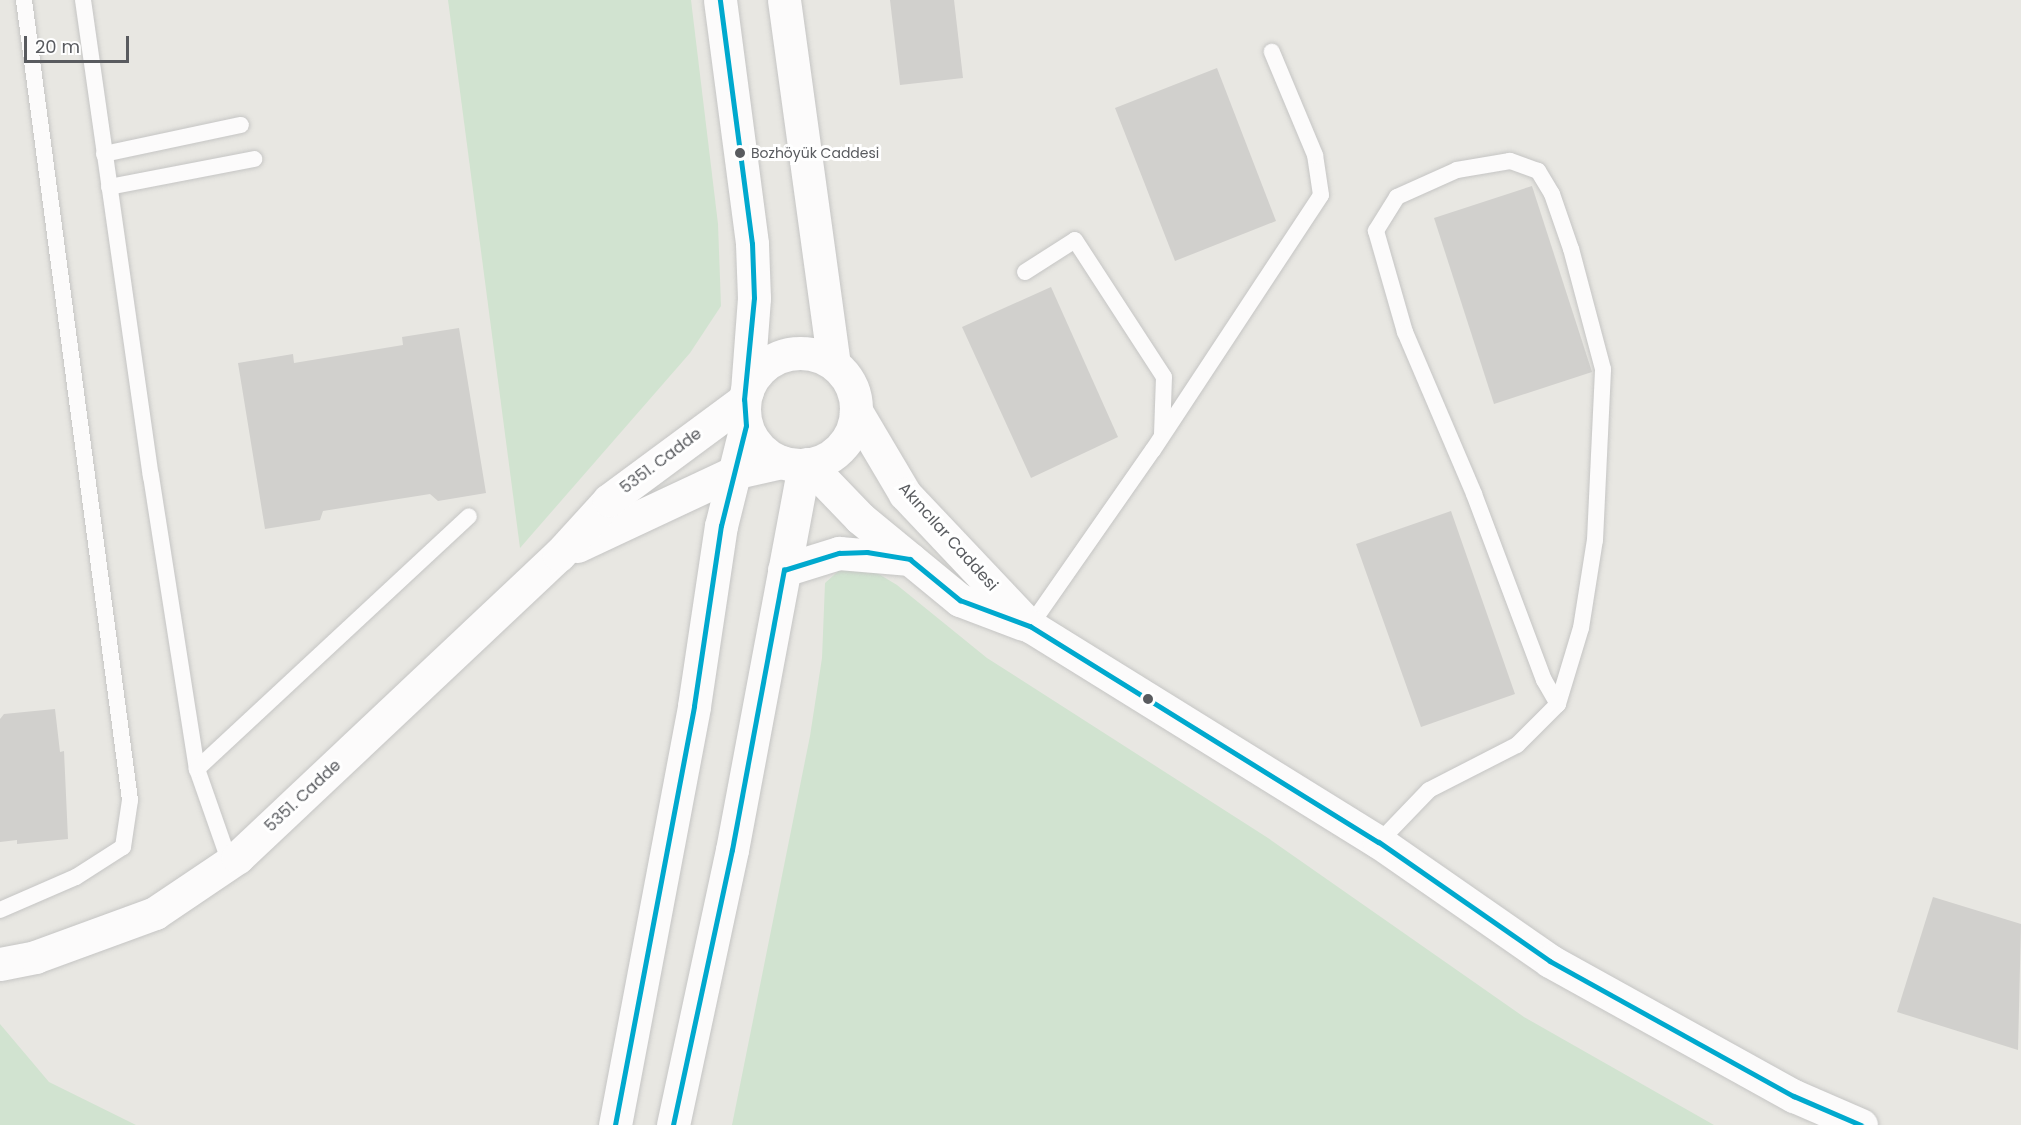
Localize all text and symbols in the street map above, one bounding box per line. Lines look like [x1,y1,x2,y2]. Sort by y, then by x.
scale bar [27,24,132,62]
text: 20 m [35,34,80,59]
place label: Bozhöyük Caddesi [751,145,879,161]
marker: Bozhöyük Caddesi [734,147,746,159]
street label: 5351. Cadde [616,424,706,498]
street label: Akıncılar Caddesi [894,479,1002,595]
unlabelled marker [1142,693,1154,705]
street label: 5351. Cadde [261,756,345,836]

